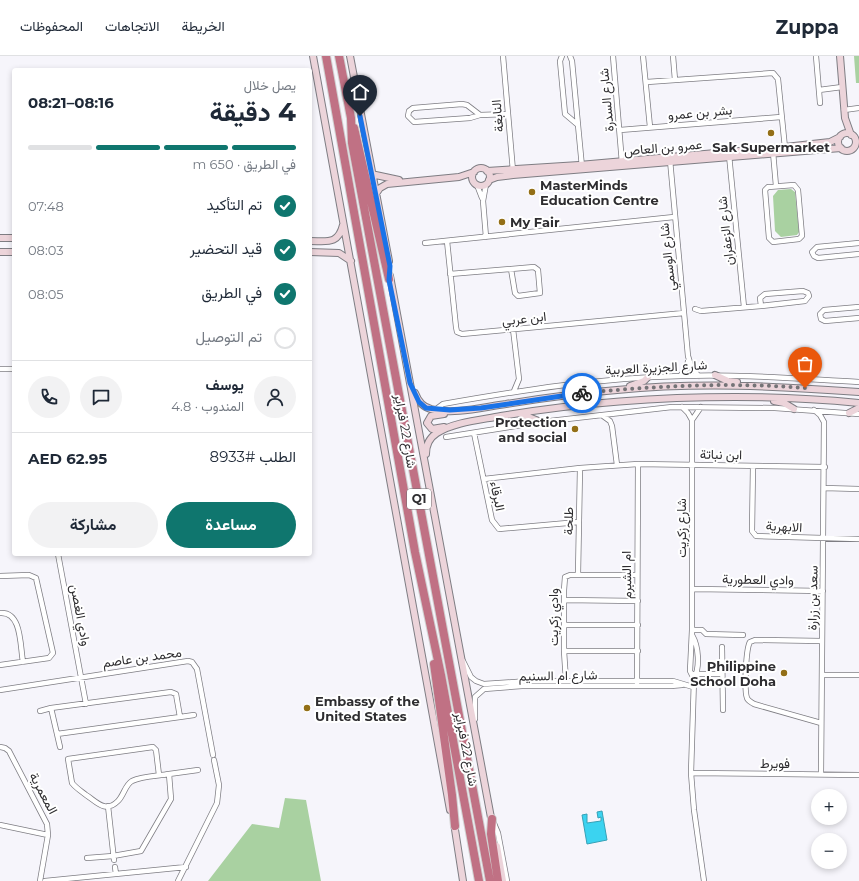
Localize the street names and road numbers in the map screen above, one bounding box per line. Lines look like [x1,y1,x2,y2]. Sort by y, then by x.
street label: شارع السدرة [595,67,619,132]
street label: النابغة [488,99,506,133]
street label: بشر بن عمرو [667,101,733,124]
street label: عمرو بن العاص [623,136,703,159]
street label: شارع الزعفران [713,195,739,266]
street label: شارع الوسمي [655,222,682,292]
street label: ابن عربي [501,308,547,331]
street label: شارع الجزيرة العربية [604,356,708,380]
street label: شارع 22 فبراير [389,392,420,470]
street label: ابن نباتة [700,446,742,463]
street label: البرقاء [486,480,509,513]
road number: Q1 [407,489,431,509]
street label: شارع زكريت [673,498,691,558]
street label: طلحة [560,507,576,535]
street label: الابهرية [765,517,803,536]
street label: ام الشبرم [618,551,635,599]
street label: سعد بن زرارة [803,565,822,631]
street label: وادي العطورية [722,570,794,591]
street label: وادي الغصن [64,583,95,648]
street label: وادي زكريت [545,588,564,646]
street label: محمد بن عاصم [102,644,183,671]
street label: شارع ام السنيم [518,666,598,686]
street label: شارع 22 فبراير [450,710,482,788]
street label: فويرط [760,755,790,772]
street label: المعمرية [26,769,62,817]

